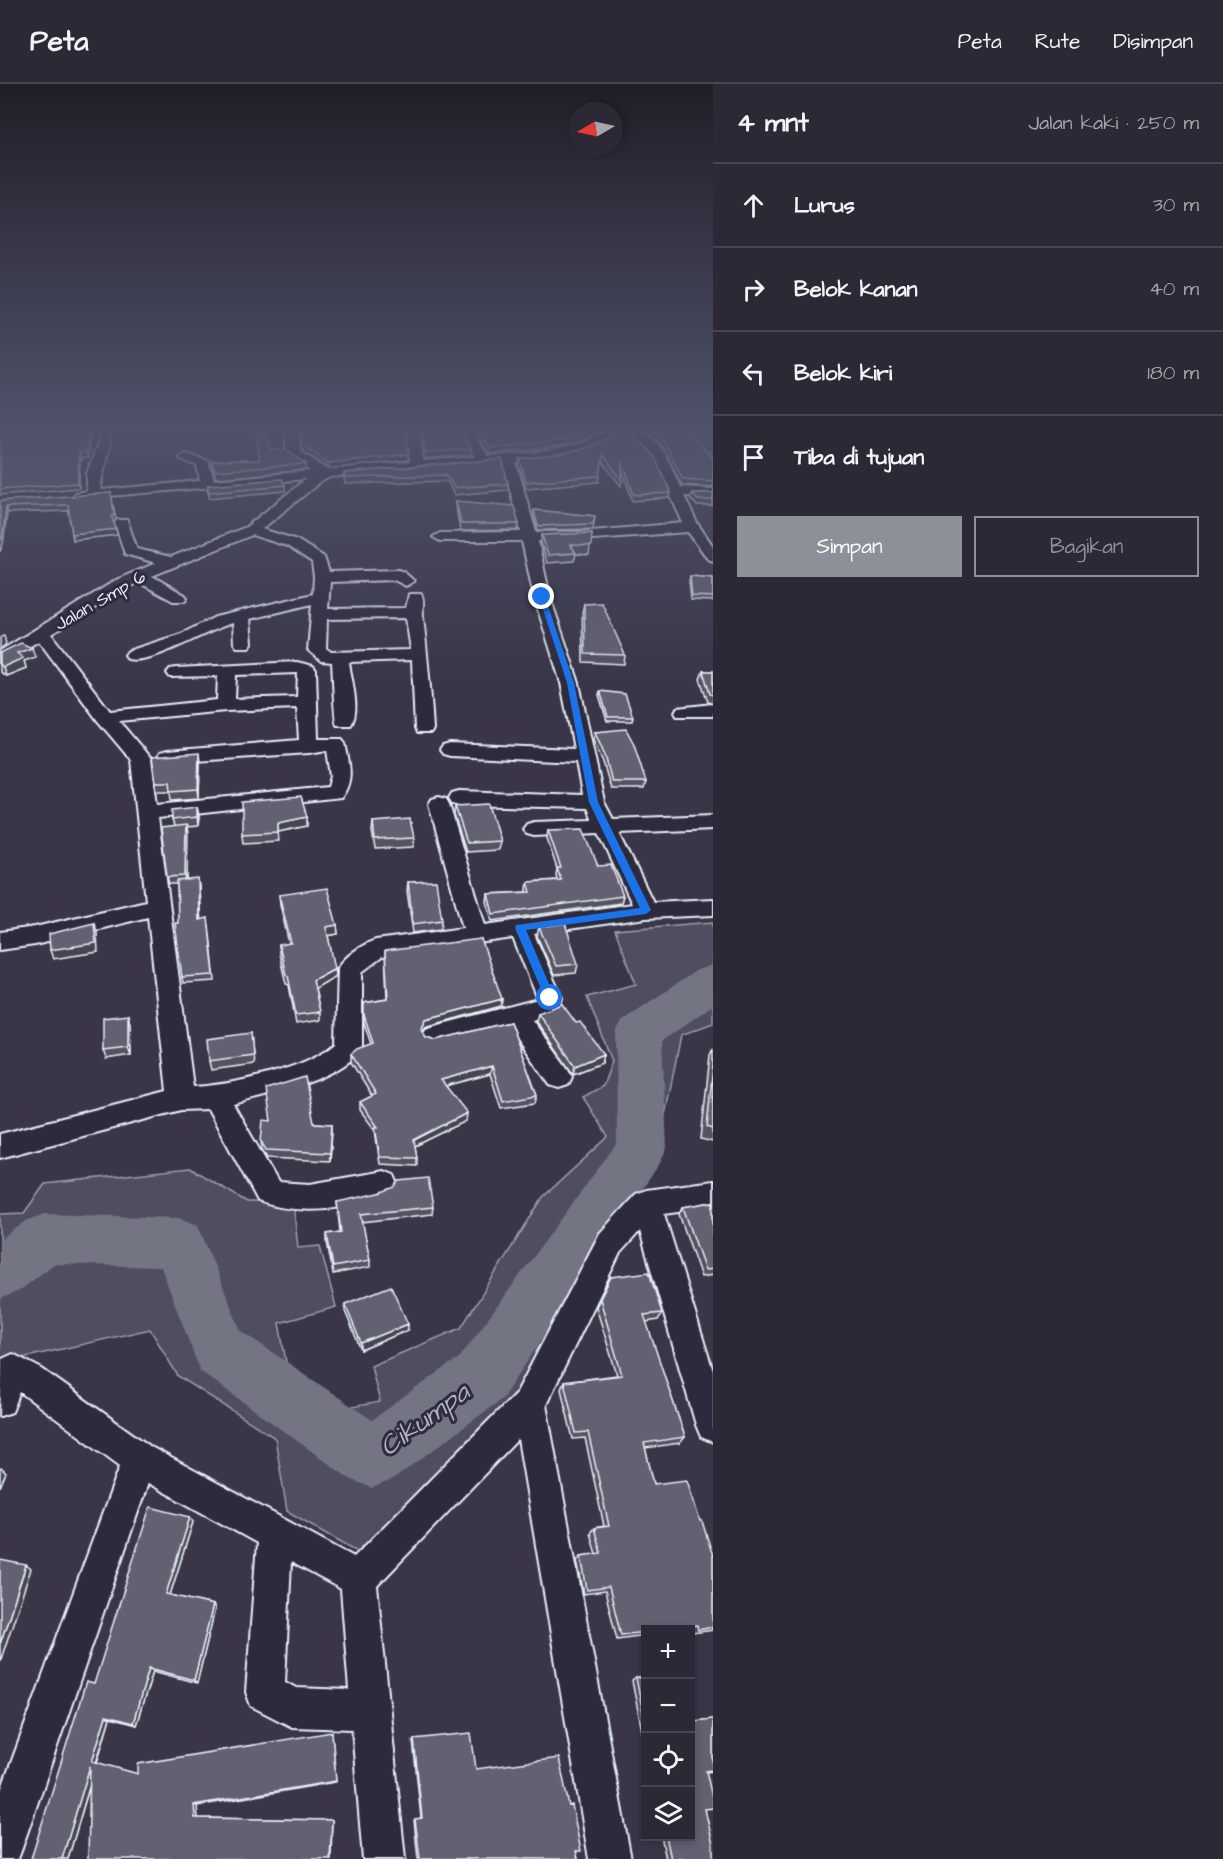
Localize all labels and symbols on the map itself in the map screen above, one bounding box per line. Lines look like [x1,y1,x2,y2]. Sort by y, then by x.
north arrow [569,102,623,156]
street label: Jalan Smp 6 [50,564,150,637]
route end [528,583,554,609]
route start [536,984,562,1010]
water label: Cikumpa [372,1373,479,1466]

